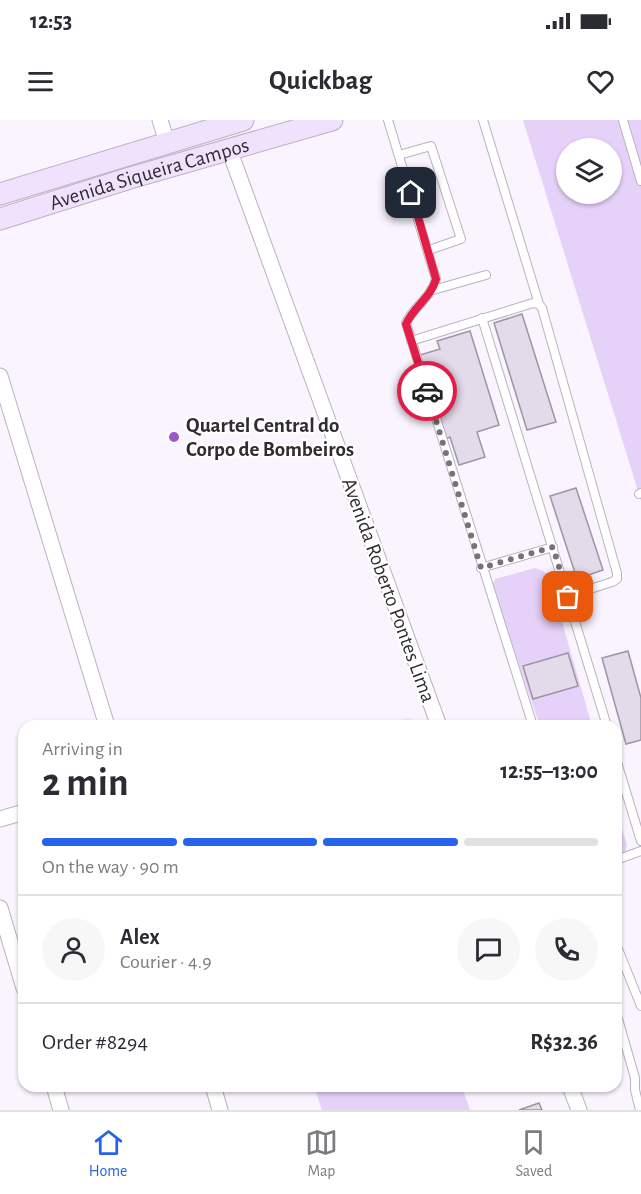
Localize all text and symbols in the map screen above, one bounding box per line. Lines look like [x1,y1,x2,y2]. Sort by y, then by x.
text: 12:53 [30,10,72,32]
icon: menu [24,65,57,98]
icon: heart [584,65,617,98]
text: Quickbag [269,67,372,94]
street label: Avenida Siqueira Campos [47,134,251,214]
map controls [556,138,622,204]
button: layers [556,138,622,204]
pin [385,167,436,218]
icon: home [394,176,427,209]
courier [397,361,457,421]
icon: car [411,375,444,408]
place label: Quartel Central do Corpo de Bombeiros [186,415,354,460]
marker: Quartel Central do Corpo de Bombeiros [167,430,181,444]
street label: Avenida Roberto Pontes Lima [338,475,439,706]
pin [542,571,593,622]
icon: bag [551,580,584,613]
text: Arriving in [42,739,123,759]
text: 12:55–13:00 [500,760,598,782]
text: 2 min [42,764,129,803]
text: On the way · 90 m [42,857,179,877]
button: person [42,918,105,981]
button: chat [457,918,520,981]
button: phone [535,918,598,981]
text: Alex [120,926,160,948]
text: Courier · 4.9 [120,952,212,972]
text: Order #8294 [42,1031,148,1053]
text: R$32.36 [530,1031,598,1053]
tab: Home [89,1126,127,1181]
tab: Map [305,1126,338,1181]
tab: Saved [516,1126,552,1181]

